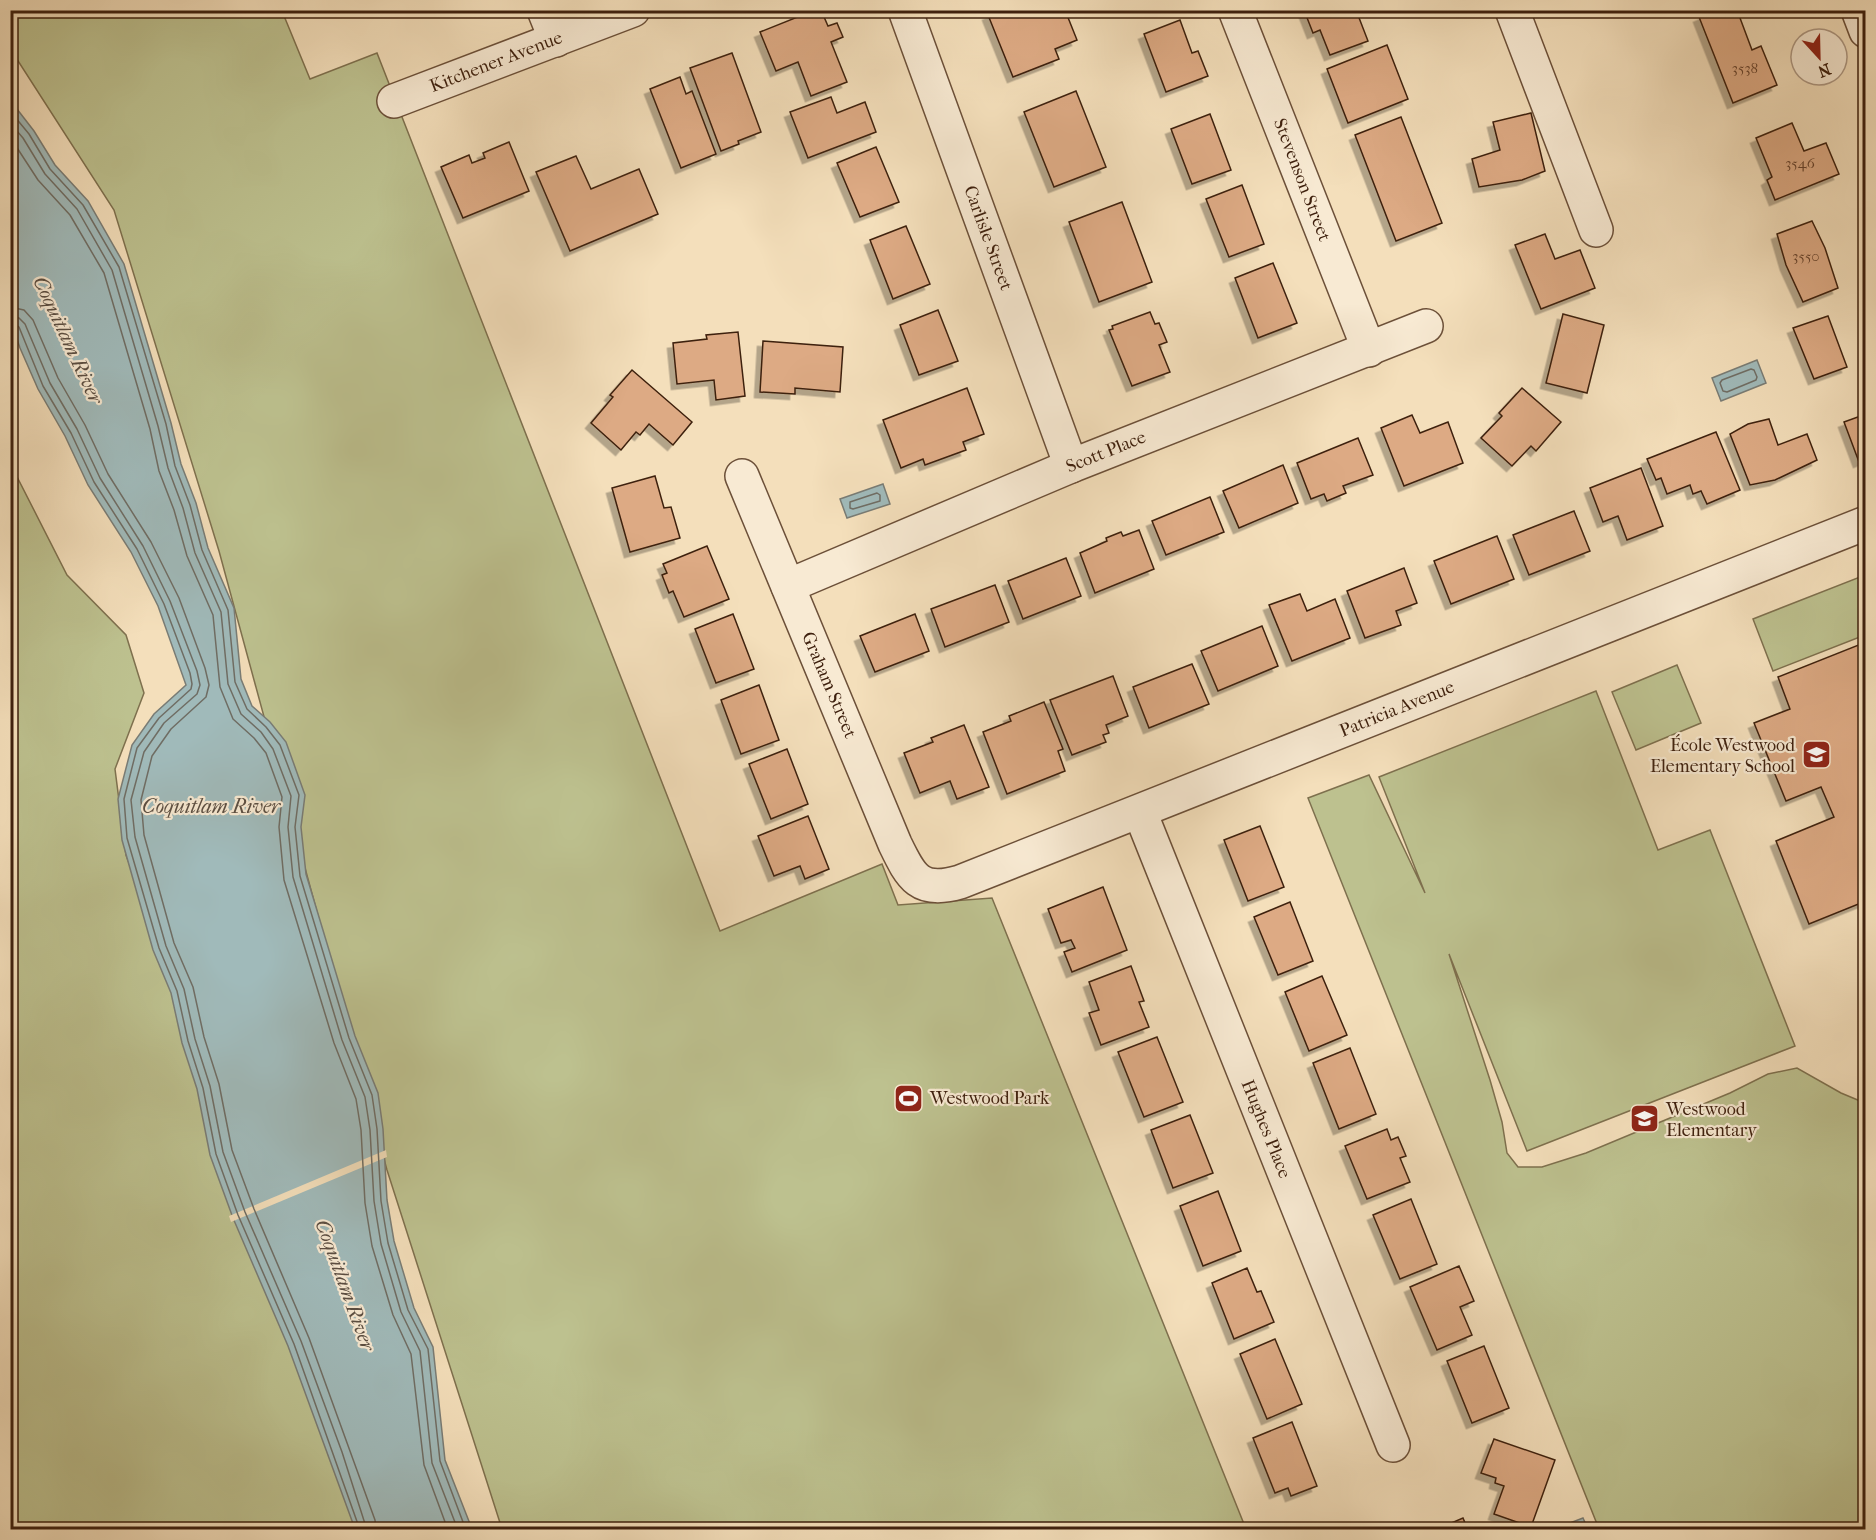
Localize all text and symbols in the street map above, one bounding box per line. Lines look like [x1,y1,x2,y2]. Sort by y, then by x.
street label: Kitchener Avenue [427,27,565,97]
north arrow [1789,27,1849,87]
house number: 3538 [1732,59,1758,77]
text: N [1814,59,1834,82]
street label: Stevenson Street [1269,116,1335,245]
house number: 3546 [1785,154,1816,172]
street label: Carlisle Street [959,183,1017,294]
house number: 3550 [1792,247,1820,265]
water label: Coquitlam River [28,273,108,409]
street label: Scott Place [1063,426,1149,477]
street label: Graham Street [797,629,861,742]
street label: Patricia Avenue [1337,676,1457,742]
place label: École Westwood Elementary School [1650,734,1795,777]
school or university icon: École Westwood Elementary School [1800,739,1832,771]
water label: Coquitlam River [142,795,282,818]
street label: Hughes Place [1237,1077,1295,1181]
sports icon: Westwood Park [893,1082,925,1114]
place label: Westwood Park [929,1088,1050,1109]
place label: Westwood Elementary [1665,1099,1758,1141]
school or university icon: Westwood Elementary [1629,1103,1661,1135]
water label: Coquitlam River [311,1216,380,1356]

